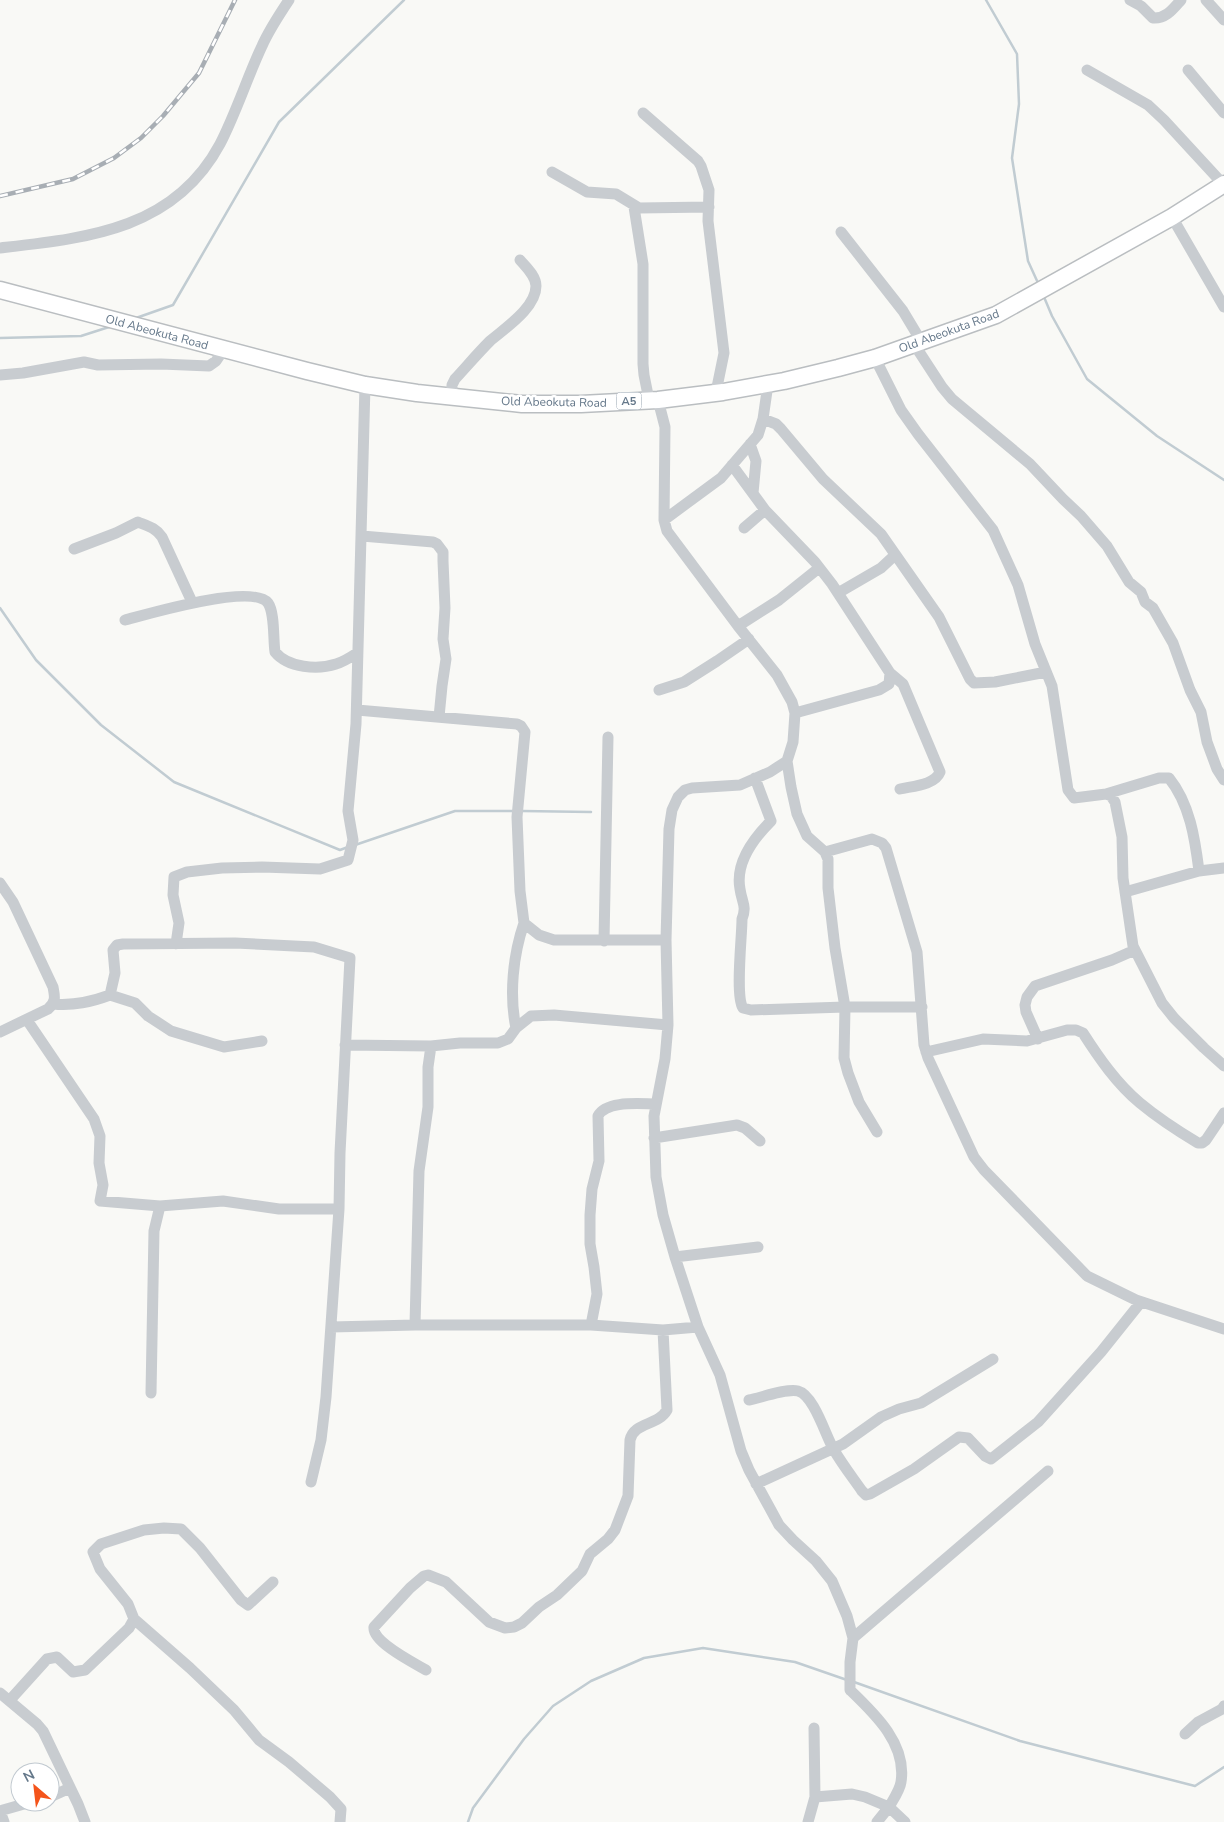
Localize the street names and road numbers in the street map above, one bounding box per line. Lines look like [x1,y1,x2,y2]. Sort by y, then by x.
street label: Old Abeokuta Road [897,305,1001,357]
street label: Old Abeokuta Road [104,311,210,353]
road number: A5 [616,392,642,410]
street label: Old Abeokuta Road [501,393,607,411]

